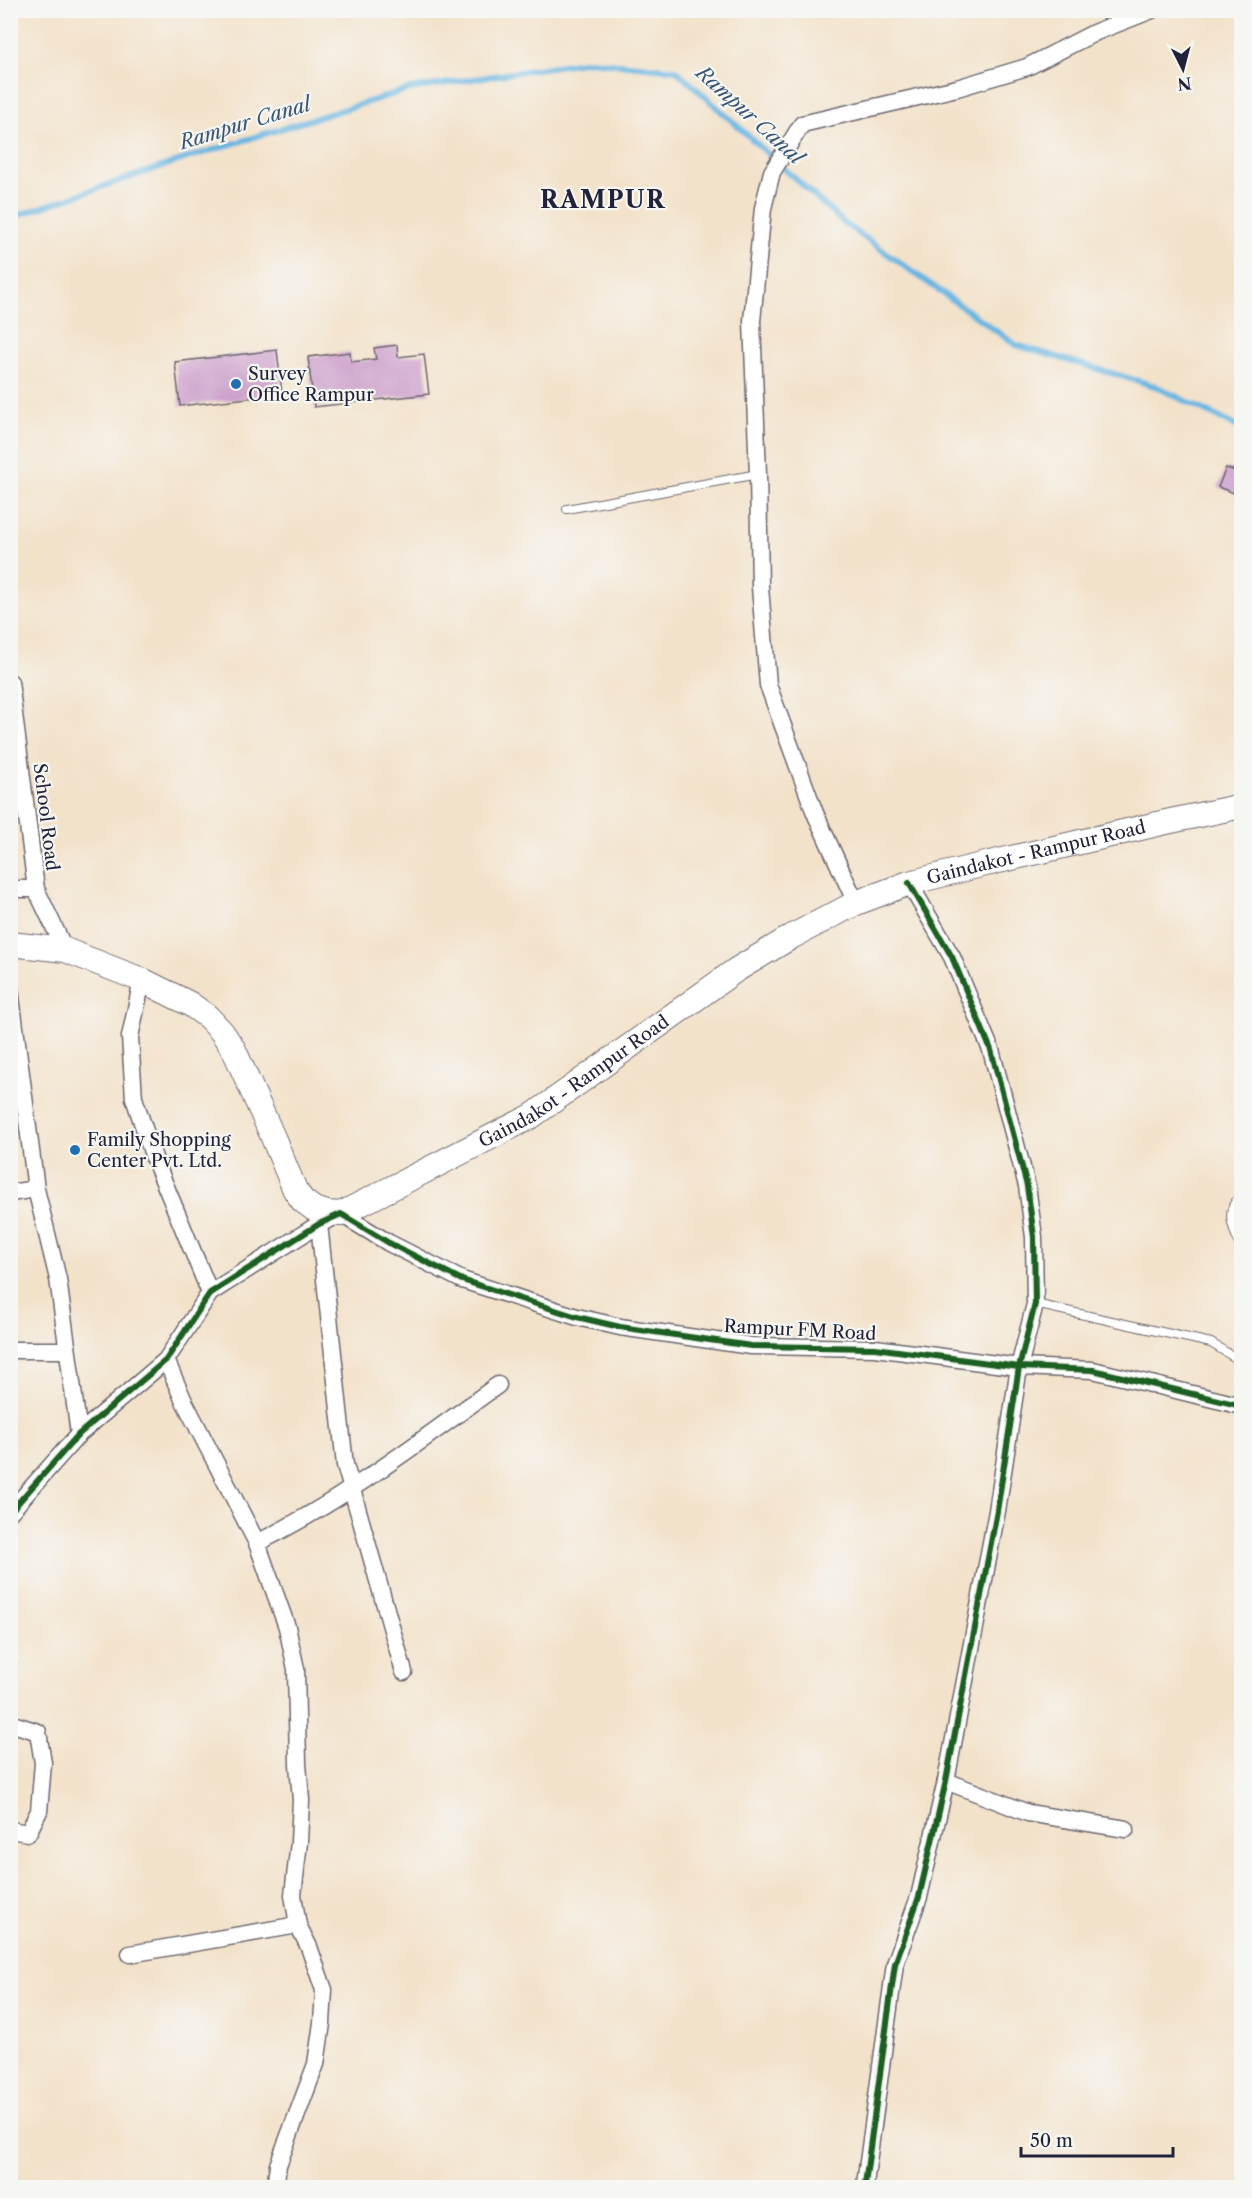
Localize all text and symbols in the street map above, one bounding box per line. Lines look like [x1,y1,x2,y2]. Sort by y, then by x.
north arrow [1153,39,1213,99]
water label: Rampur Canal [690,59,810,171]
text: N [1177,73,1193,95]
water label: Rampur Canal [175,91,316,155]
district label: RAMPUR [540,185,666,214]
place label: Survey Office Rampur [248,363,374,406]
marker: Survey Office Rampur [229,377,243,391]
street label: School Road [28,762,64,872]
street label: Gaindakot - Rampur Road [924,816,1148,889]
street label: Gaindakot - Rampur Road [475,1010,673,1152]
place label: Family Shopping Center Pvt. Ltd. [87,1129,231,1172]
marker: Family Shopping Center Pvt. Ltd. [68,1143,82,1157]
street label: Rampur FM Road [723,1315,877,1345]
scale bar [1021,2120,1172,2158]
text: 50 m [1030,2130,1073,2152]

